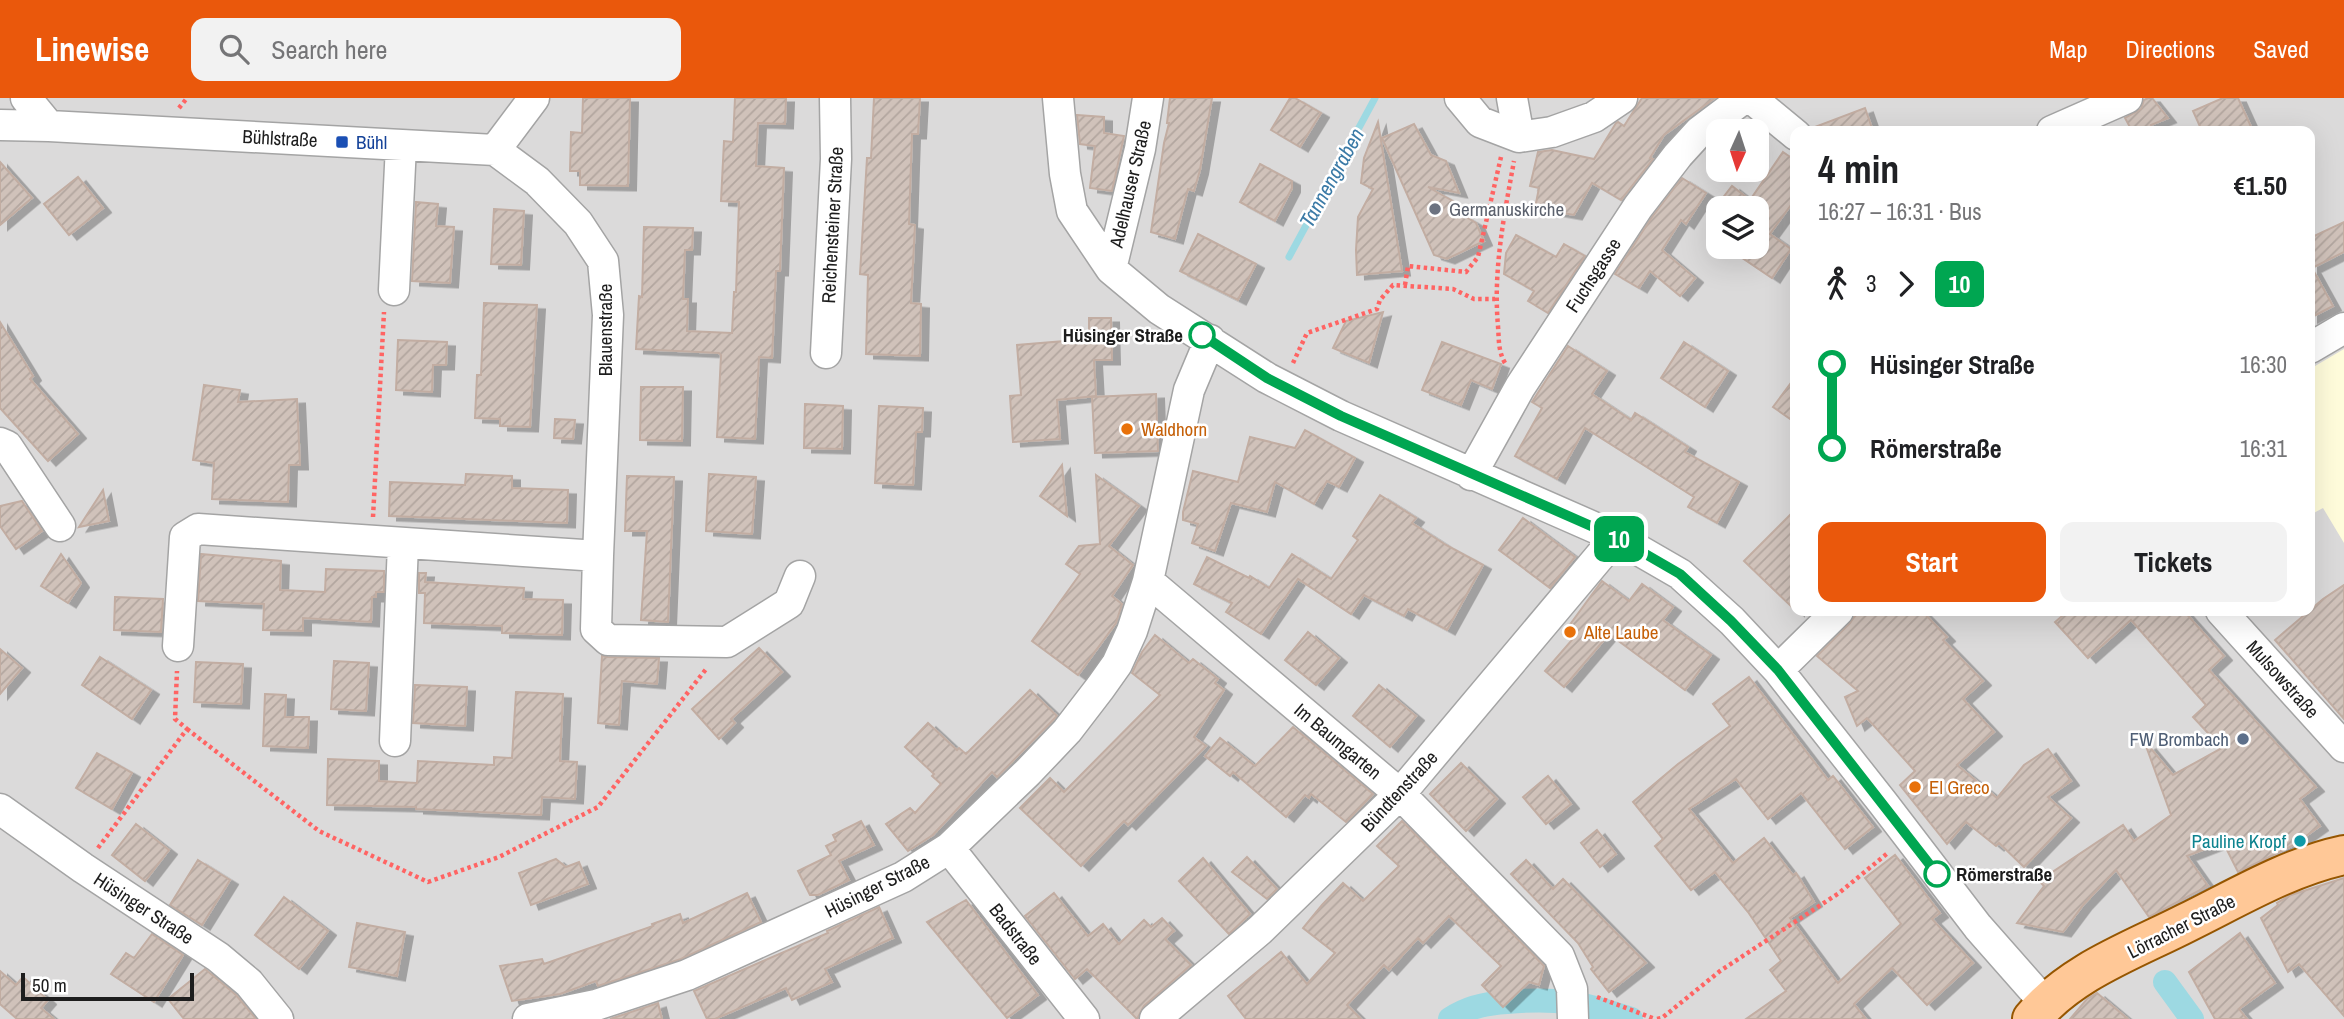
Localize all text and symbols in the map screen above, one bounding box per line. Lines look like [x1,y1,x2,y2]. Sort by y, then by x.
search box [191,18,681,81]
text: Linewise [35,27,149,71]
icon: search [215,30,253,68]
text: Search here [271,32,387,67]
text: Map [2049,33,2087,65]
text: Directions [2125,33,2215,65]
text: Saved [2253,33,2309,65]
street label: Adelhauser Straße [1102,118,1157,251]
north arrow [1706,119,1769,182]
map controls [1706,119,1769,259]
street label: Bühlstraße [242,123,318,153]
water label: Tannengraben [1292,123,1371,233]
place label: Bühl [356,129,387,155]
marker: Bühl [334,134,350,150]
text: 4 min [1818,144,1899,195]
street label: Reichensteiner Straße [815,146,849,304]
text: €1.50 [2234,168,2287,203]
place label: Germanuskirche [1449,196,1564,222]
button: layers [1706,196,1769,259]
text: 16:27 – 16:31 · Bus [1818,196,1982,227]
marker: Germanuskirche [1427,201,1443,217]
street label: Fuchsgasse [1559,233,1627,317]
icon: walk [1818,265,1856,303]
icon: forward [1887,265,1925,303]
text: 3 [1866,268,1877,299]
text: 10 [1949,268,1970,300]
street label: Blauenstraße [592,284,618,376]
place label: Hüsinger Straße [1063,322,1183,348]
marker: Hüsinger Straße [1189,322,1215,348]
text: Hüsinger Straße [1870,347,2035,382]
text: 16:30 [2240,349,2287,380]
place label: Waldhorn [1141,416,1207,442]
marker: Waldhorn [1119,421,1135,437]
text: Römerstraße [1870,431,2002,466]
text: 16:31 [2240,433,2287,464]
line badge: 10 [1588,516,1650,562]
button: Start [1818,522,2046,602]
button: Tickets [2060,522,2287,602]
text: 10 [1608,523,1630,555]
place label: Alte Laube [1583,619,1659,645]
marker: Alte Laube [1562,624,1578,640]
street label: Mulsowstraße [2241,634,2325,724]
street label: Im Baumgarten [1289,697,1387,785]
place label: FW Brombach [2129,726,2229,752]
marker: FW Brombach [2235,731,2251,747]
street label: Bündtenstraße [1355,745,1443,837]
place label: El Greco [1929,774,1990,800]
marker: El Greco [1907,779,1923,795]
place label: Pauline Kropf [2192,828,2287,854]
marker: Pauline Kropf [2292,833,2308,849]
street label: Hüsinger Straße [820,848,934,924]
marker: Römerstraße [1924,861,1950,887]
place label: Römerstraße [1956,861,2052,887]
street label: Hüsinger Straße [89,866,199,950]
street label: Lörracher Straße [2123,888,2239,964]
street label: Badstraße [984,898,1048,970]
scale bar [21,970,194,1002]
text: 50 m [32,972,67,998]

